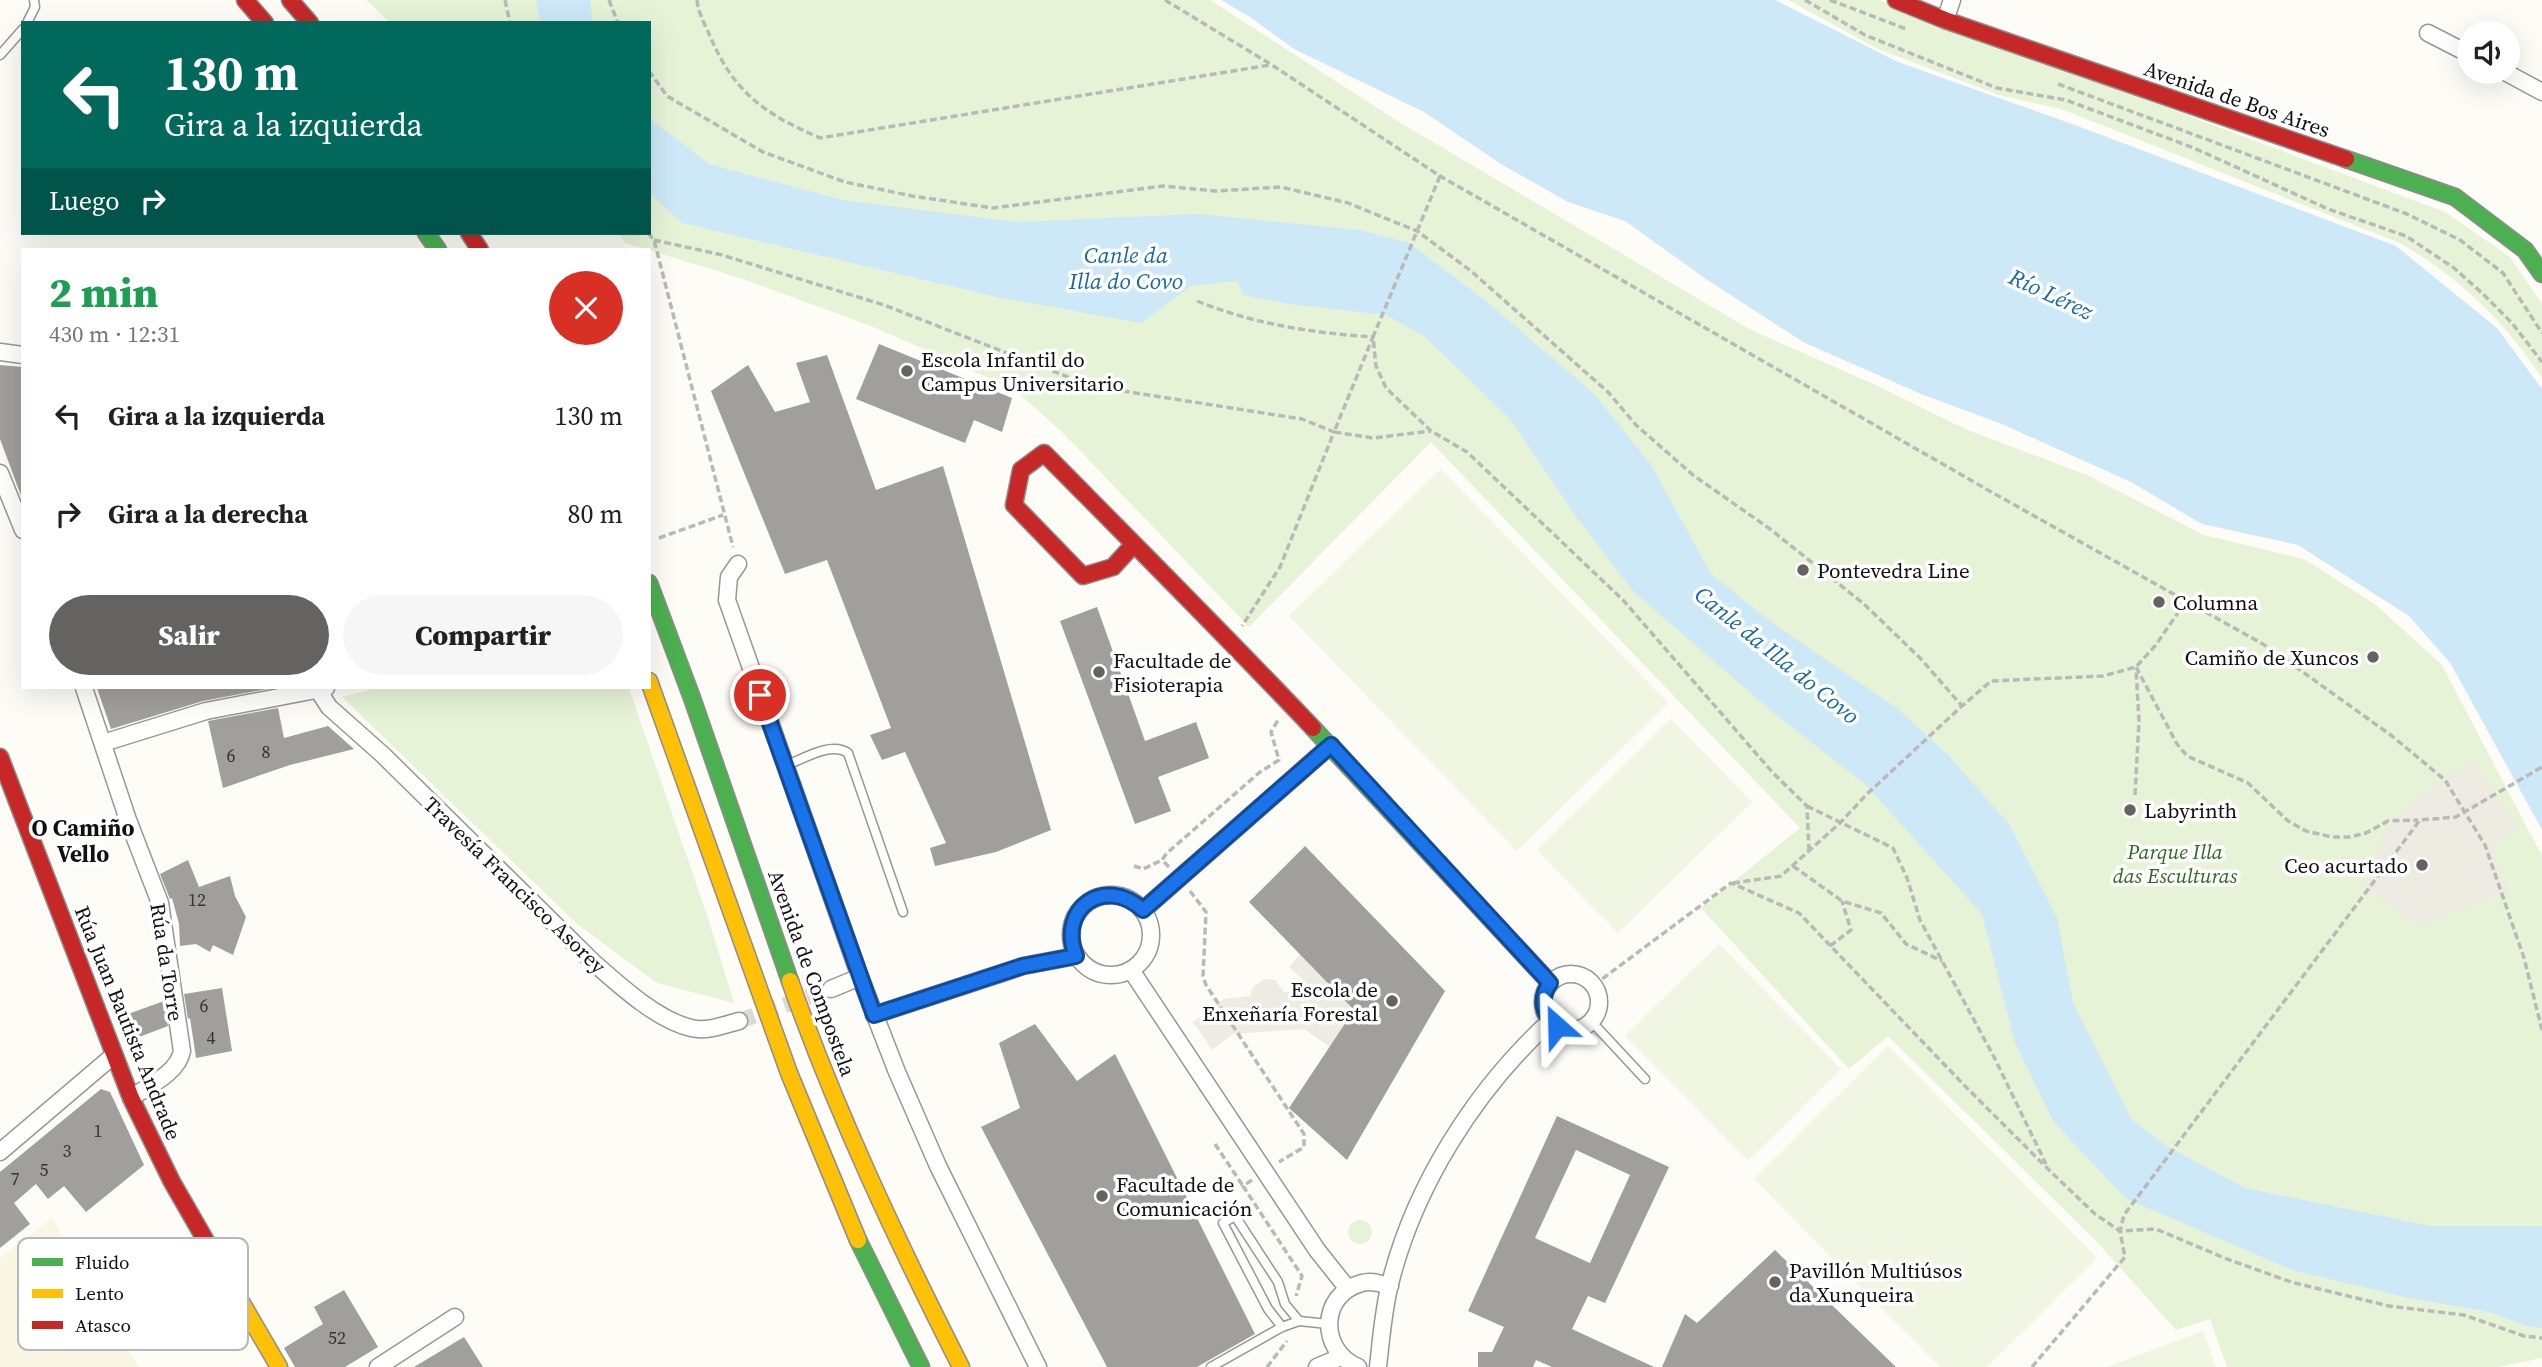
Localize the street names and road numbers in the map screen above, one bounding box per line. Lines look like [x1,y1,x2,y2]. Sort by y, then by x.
street label: Avenida de Bos Aires [2140,54,2334,144]
street label: Travesía Francisco Asorey [417,790,613,980]
street label: Avenida de Compostela [761,866,863,1081]
street label: Rúa da Torre [143,901,191,1023]
street label: Rúa Juan Bautista Andrade [68,902,188,1144]

